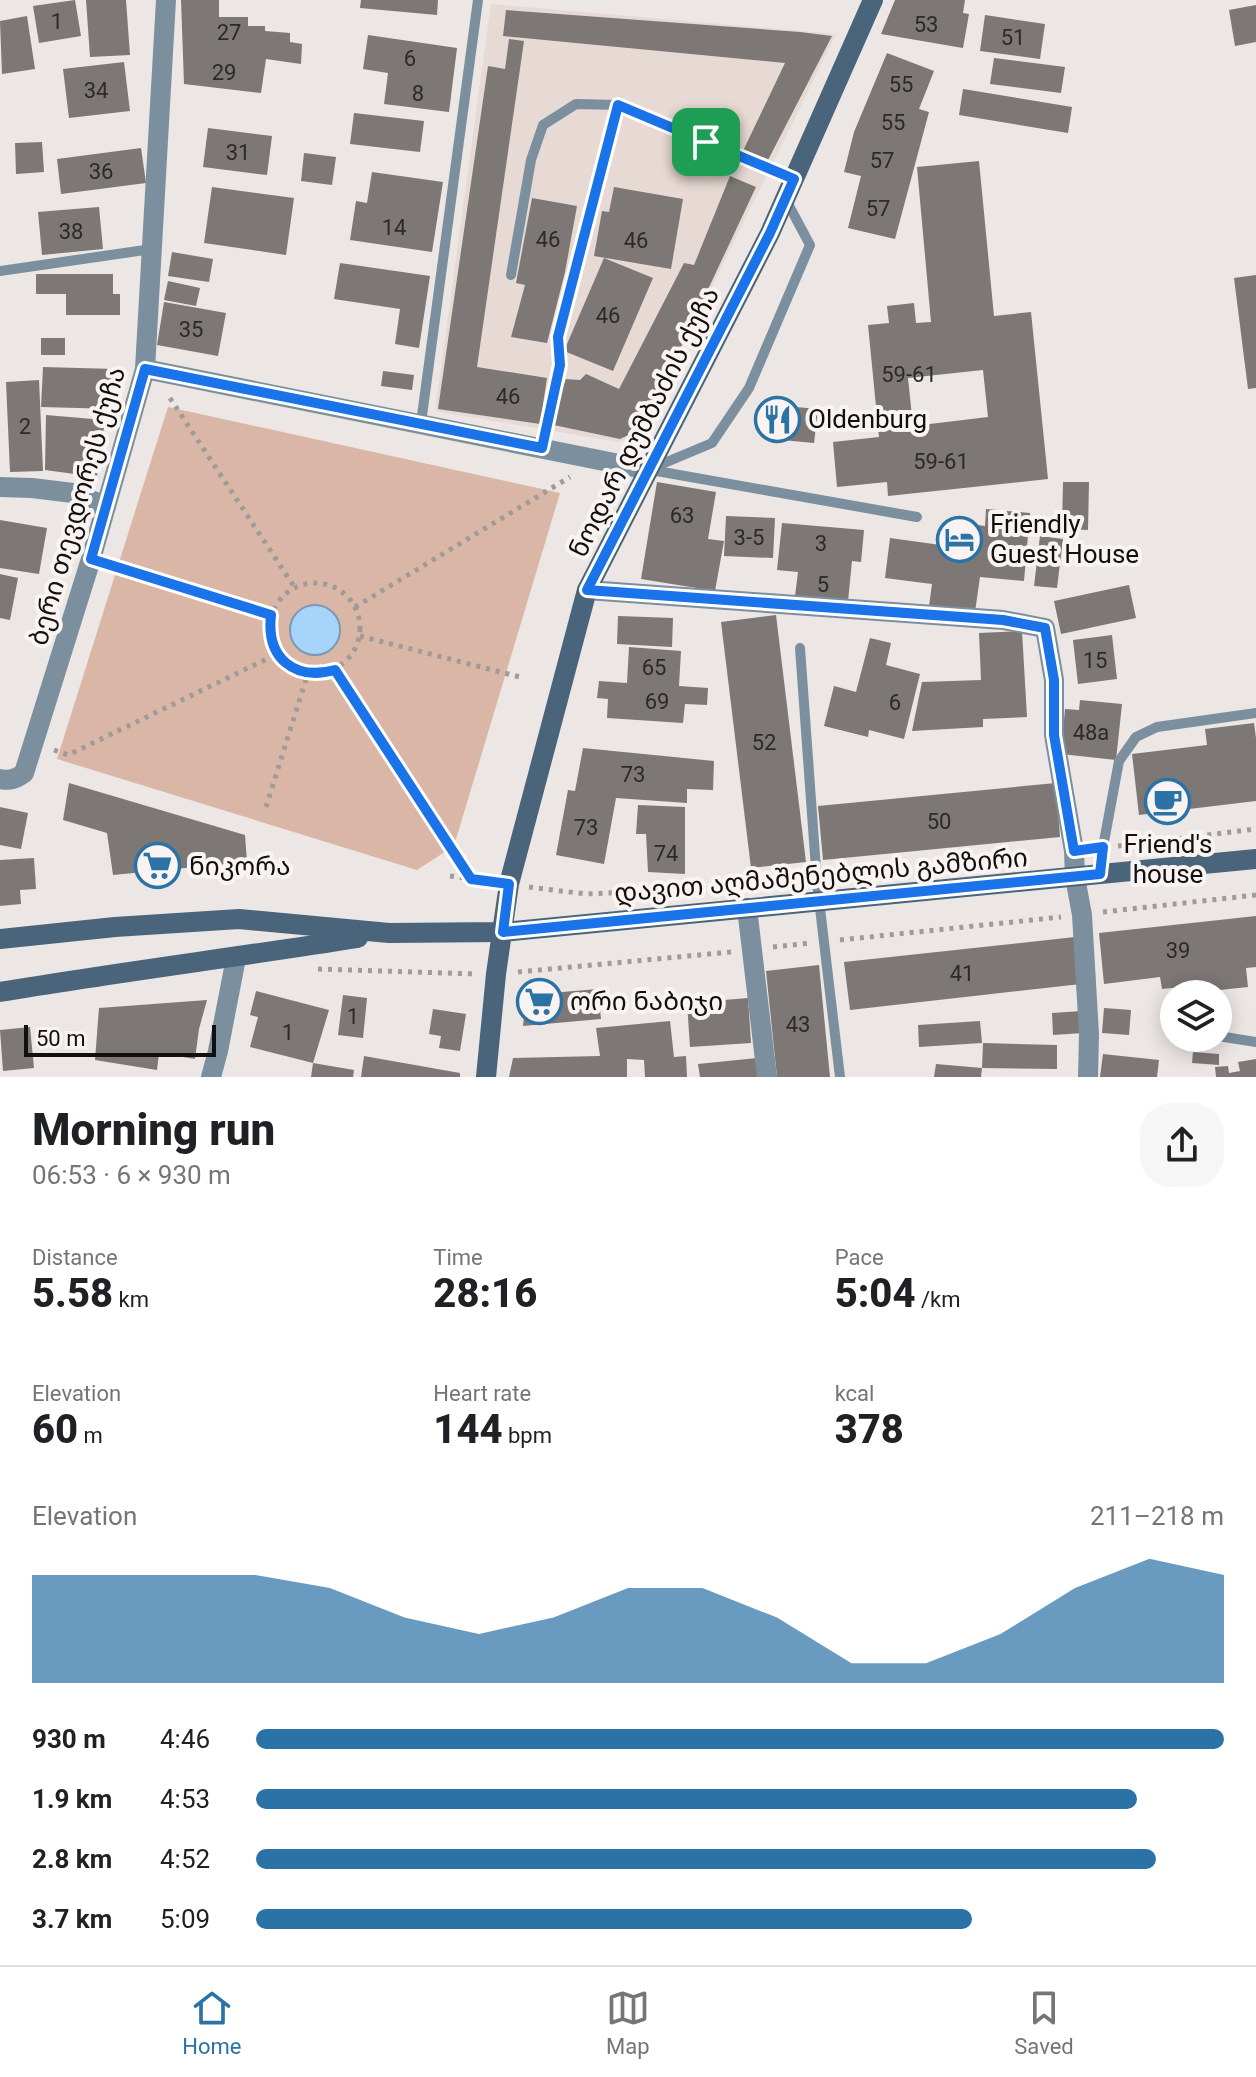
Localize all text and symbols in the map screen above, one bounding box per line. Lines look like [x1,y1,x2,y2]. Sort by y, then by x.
house number: 1 [51,9,63,34]
house number: 53 [914,12,938,37]
house number: 27 [217,20,241,45]
house number: 51 [1001,25,1025,50]
house number: 6 [404,46,416,71]
house number: 29 [212,60,236,85]
house number: 55 [889,72,913,97]
house number: 34 [84,78,108,103]
house number: 8 [412,81,424,106]
pin [672,108,740,176]
house number: 55 [881,110,905,135]
icon: arrive [684,120,728,164]
house number: 31 [226,140,250,165]
house number: 57 [870,148,894,173]
house number: 36 [89,159,113,184]
house number: 57 [866,196,890,221]
house number: 14 [382,215,406,240]
house number: 38 [59,219,83,244]
house number: 46 [536,227,560,252]
house number: 46 [624,228,648,253]
street label: ნოდარ დუმბაძის ქუჩა [563,282,726,562]
house number: 46 [596,303,620,328]
house number: 35 [179,317,203,342]
house number: 59-61 [881,362,937,387]
street label: ბერი თევდორეს ქუჩა [23,363,132,649]
house number: 46 [496,384,520,409]
restaurant icon: Oldenburg [753,395,801,443]
place label: Oldenburg [808,404,927,434]
house number: 2 [19,414,31,439]
house number: 59-61 [913,449,969,474]
house number: 63 [670,503,694,528]
place label: Friendly Guest House [990,509,1139,569]
hotel icon: Friendly Guest House [935,515,983,563]
house number: 3-5 [734,525,764,550]
house number: 3 [815,531,827,556]
house number: 5 [817,572,829,597]
house number: 15 [1083,648,1107,673]
house number: 65 [642,655,666,680]
house number: 69 [645,689,669,714]
house number: 6 [889,690,901,715]
house number: 48a [1073,720,1109,745]
house number: 52 [752,730,776,755]
house number: 73 [621,762,645,787]
cafe icon: Friend's house [1144,777,1192,825]
house number: 50 [927,809,951,834]
house number: 73 [574,815,598,840]
place label: Friend's house [1124,829,1212,889]
house number: 74 [654,841,678,866]
supermarket icon: ნიკორა [134,842,182,890]
street label: დავით აღმაშენებლის გამზირი [613,842,1029,909]
place label: ნიკორა [189,851,290,881]
house number: 39 [1166,938,1190,963]
house number: 41 [950,961,974,986]
supermarket icon: ორი ნაბიჯი [515,977,563,1025]
map controls [1160,980,1232,1052]
button: layers [1160,980,1232,1052]
place label: ორი ნაბიჯი [570,986,723,1016]
house number: 1 [347,1004,359,1029]
house number: 43 [786,1012,810,1037]
house number: 1 [282,1020,294,1045]
scale bar [24,1021,216,1057]
text: 50 m [36,1026,85,1051]
button: share [1140,1103,1224,1187]
text: Morning run [32,1104,275,1156]
text: 06:53 · 6 × 930 m [32,1160,231,1190]
text: Distance [32,1245,118,1270]
text: Time [433,1245,483,1270]
text: Pace [835,1245,884,1270]
text: 5.58 [32,1270,113,1317]
text: 28:16 [433,1270,537,1317]
text: 5:04 [835,1270,916,1317]
text: km [113,1287,149,1312]
text: /km [916,1287,960,1312]
text: Elevation [32,1381,121,1406]
text: Heart rate [433,1381,531,1406]
text: kcal [835,1381,874,1406]
text: 60 [32,1406,78,1453]
text: 144 [433,1406,503,1453]
text: 378 [835,1406,904,1453]
text: m [78,1423,103,1448]
text: bpm [503,1423,552,1448]
text: Elevation [32,1501,137,1531]
text: 211–218 m [1090,1501,1224,1531]
text: 930 m [32,1724,106,1754]
text: 4:46 [160,1724,210,1754]
text: 1.9 km [32,1784,112,1814]
text: 4:53 [160,1784,210,1814]
text: 2.8 km [32,1844,112,1874]
text: 4:52 [160,1844,210,1874]
text: 3.7 km [32,1904,112,1934]
text: 5:09 [160,1904,210,1934]
tab: Home [182,1986,241,2059]
tab: Map [606,1986,650,2059]
tab: Saved [1014,1986,1074,2059]

